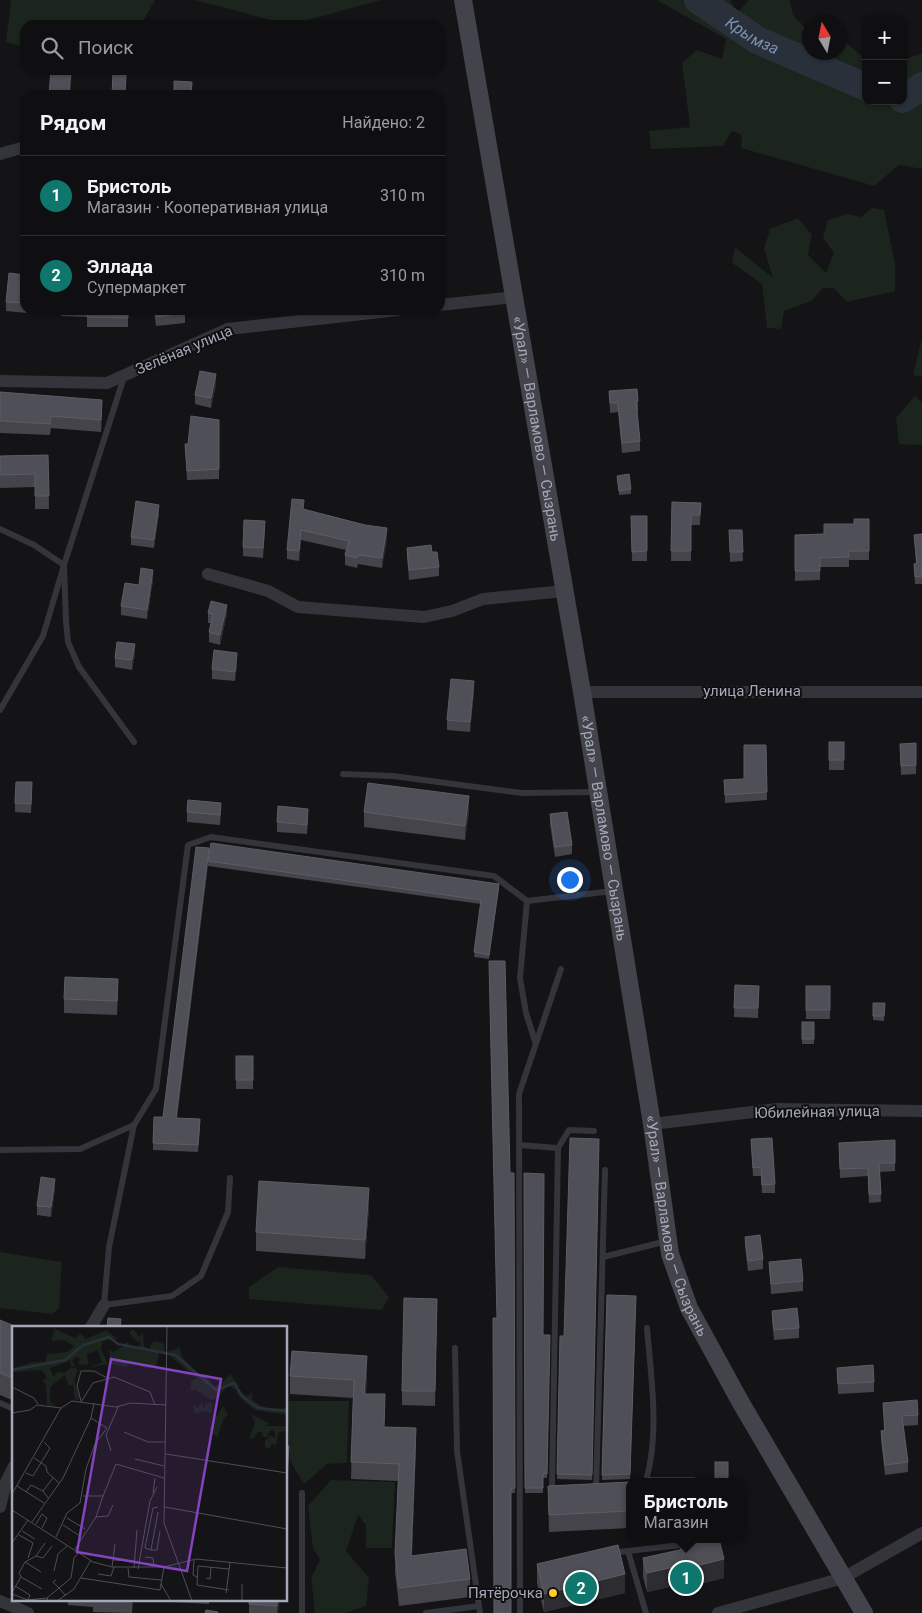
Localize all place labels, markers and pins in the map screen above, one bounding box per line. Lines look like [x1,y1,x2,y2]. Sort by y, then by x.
pin: 1 [670,1559,702,1597]
pin: 2 [565,1569,597,1607]
place label: Пятёрочка [468,1584,543,1602]
marker: Пятёрочка [547,1587,559,1599]

